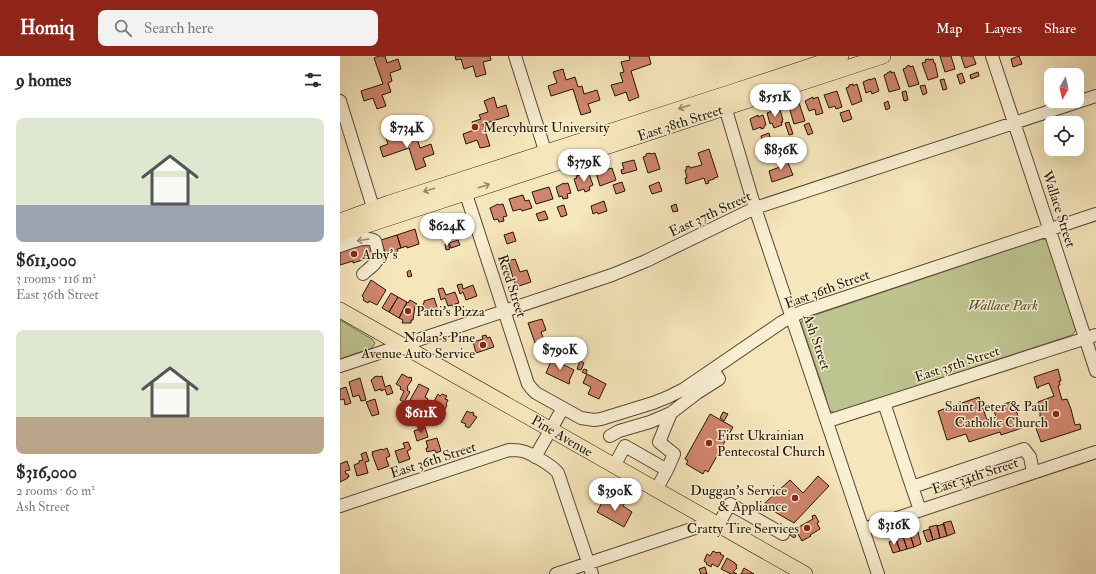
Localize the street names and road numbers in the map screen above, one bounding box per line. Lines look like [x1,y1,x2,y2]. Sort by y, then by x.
street label: East 38th Street [635,101,725,145]
street label: Wallace Street [1038,167,1080,250]
street label: East 37th Street [666,187,754,240]
street label: Reed Street [494,252,530,320]
street label: East 36th Street [782,266,872,312]
street label: Ash Street [799,311,835,372]
street label: East 35th Street [912,342,1002,386]
street label: Pine Avenue [528,412,596,461]
street label: East 36th Street [388,438,478,482]
street label: East 34th Street [930,454,1021,498]

